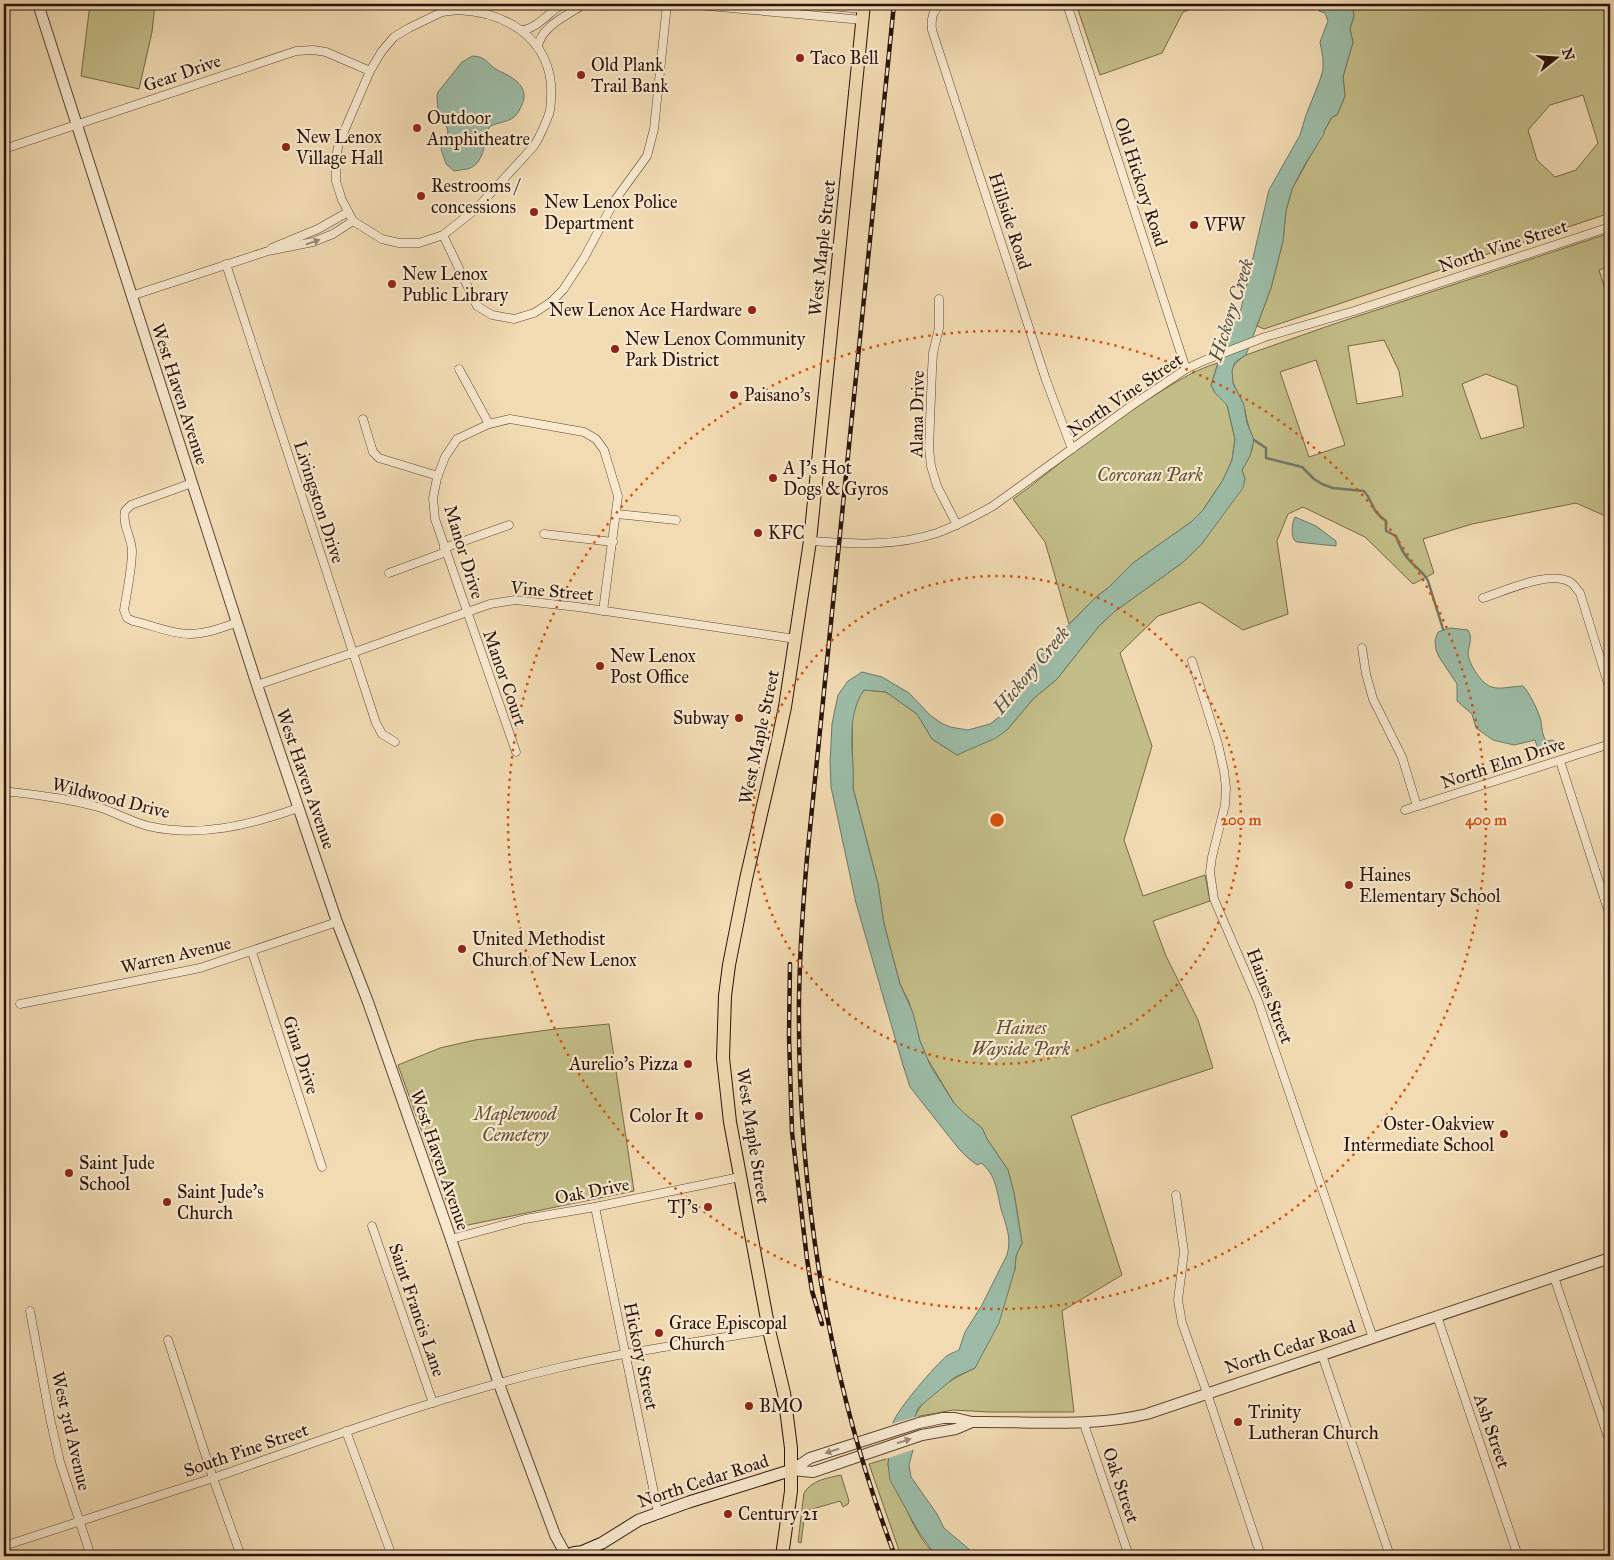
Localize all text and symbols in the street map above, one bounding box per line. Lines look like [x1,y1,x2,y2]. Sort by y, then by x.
north arrow [1532,32,1582,82]
text: N [1558,46,1578,63]
place label: Taco Bell [810,47,879,69]
street label: Gear Drive [140,49,224,97]
marker: Taco Bell [794,52,806,64]
place label: Old Plank Trail Bank [591,54,669,97]
marker: Old Plank Trail Bank [575,69,587,81]
place label: Outdoor Amphitheatre [426,107,530,150]
street label: Old Hickory Road [1110,115,1172,249]
marker: Outdoor Amphitheatre [411,122,423,134]
place label: New Lenox Village Hall [295,126,384,170]
marker: New Lenox Village Hall [280,141,292,153]
street label: Hillside Road [984,170,1036,272]
place label: Restrooms / concessions [431,175,522,218]
street label: West Maple Street [804,178,840,317]
marker: Restrooms / concessions [415,190,427,202]
place label: New Lenox Police Department [544,191,677,234]
marker: New Lenox Police Department [528,206,540,218]
place label: VFW [1203,214,1246,236]
street label: North Vine Street [1436,215,1571,277]
marker: VFW [1188,219,1200,231]
one-way arrow [306,238,321,246]
water label: Hickory Creek [1203,255,1259,365]
place label: New Lenox Public Library [402,263,509,306]
marker: New Lenox Public Library [386,278,398,290]
place label: New Lenox Ace Hardware [549,299,742,321]
marker: New Lenox Ace Hardware [746,304,758,316]
street label: West Haven Avenue [147,321,213,467]
place label: New Lenox Community Park District [625,328,806,371]
marker: New Lenox Community Park District [609,343,621,355]
street label: North Vine Street [1063,348,1187,442]
street label: Alana Drive [905,370,929,459]
place label: Paisano's [744,384,811,406]
marker: Paisano's [728,389,740,401]
street label: Livingston Drive [288,438,349,566]
place label: A J's Hot Dogs & Gyros [782,457,888,501]
park label: Corcoran Park [1097,464,1203,486]
marker: A J's Hot Dogs & Gyros [767,472,779,484]
street label: Manor Drive [439,502,489,602]
place label: KFC [768,522,805,544]
marker: KFC [752,527,764,539]
street label: Vine Street [509,576,595,606]
water label: Hickory Creek [987,621,1075,719]
street label: Manor Court [478,627,532,729]
place label: New Lenox Post Office [610,645,696,688]
marker: New Lenox Post Office [594,660,606,672]
street label: West Maple Street [734,667,784,806]
street label: West Haven Avenue [272,706,340,852]
place label: Subway [673,707,730,729]
marker: Subway [733,712,745,724]
street label: North Elm Drive [1438,733,1568,793]
street label: Wildwood Drive [50,773,172,823]
centre of rings [988,811,1006,829]
text: 200 m [1221,811,1262,829]
text: 400 m [1465,811,1507,830]
place label: Haines Elementary School [1359,864,1501,907]
marker: Haines Elementary School [1343,879,1355,891]
place label: United Methodist Church of New Lenox [472,928,637,971]
street label: Warren Avenue [119,932,233,978]
marker: United Methodist Church of New Lenox [456,943,468,955]
street label: Haines Street [1242,945,1299,1047]
street label: Gina Drive [278,1013,324,1097]
park label: Haines Wayside Park [972,1017,1070,1060]
place label: Aurelio's Pizza [568,1053,678,1075]
marker: Aurelio's Pizza [682,1058,694,1070]
street label: West Maple Street [731,1067,775,1206]
street label: West Haven Avenue [406,1087,474,1233]
park label: Maplewood Cemetery [472,1103,558,1146]
place label: Color It [629,1105,690,1127]
marker: Color It [693,1110,705,1122]
place label: Oster-Oakview Intermediate School [1343,1113,1494,1156]
marker: Oster-Oakview Intermediate School [1498,1128,1510,1140]
place label: Saint Jude School [79,1152,155,1195]
marker: Saint Jude School [63,1167,75,1179]
street label: Oak Drive [553,1173,631,1209]
place label: Saint Jude's Church [177,1181,264,1224]
marker: Saint Jude's Church [161,1196,173,1208]
place label: TJ's [667,1196,698,1219]
marker: TJ's [702,1201,714,1213]
street label: Saint Francis Lane [384,1241,450,1379]
street label: Hickory Street [619,1300,663,1412]
place label: Grace Episcopal Church [669,1312,787,1355]
street label: North Cedar Road [1222,1315,1358,1379]
marker: Grace Episcopal Church [653,1327,665,1339]
street label: West 3rd Avenue [47,1369,95,1493]
street label: Ash Street [1469,1390,1515,1472]
place label: BMO [759,1395,803,1417]
marker: BMO [743,1400,755,1412]
place label: Trinity Lutheran Church [1248,1401,1379,1444]
marker: Trinity Lutheran Church [1232,1416,1244,1428]
street label: South Pine Street [181,1418,312,1482]
one-way arrow [897,1437,912,1445]
street label: Oak Street [1098,1444,1144,1526]
one-way arrow [824,1448,839,1456]
street label: North Cedar Road [635,1449,771,1513]
place label: Century 21 [738,1503,818,1525]
marker: Century 21 [722,1508,734,1520]

